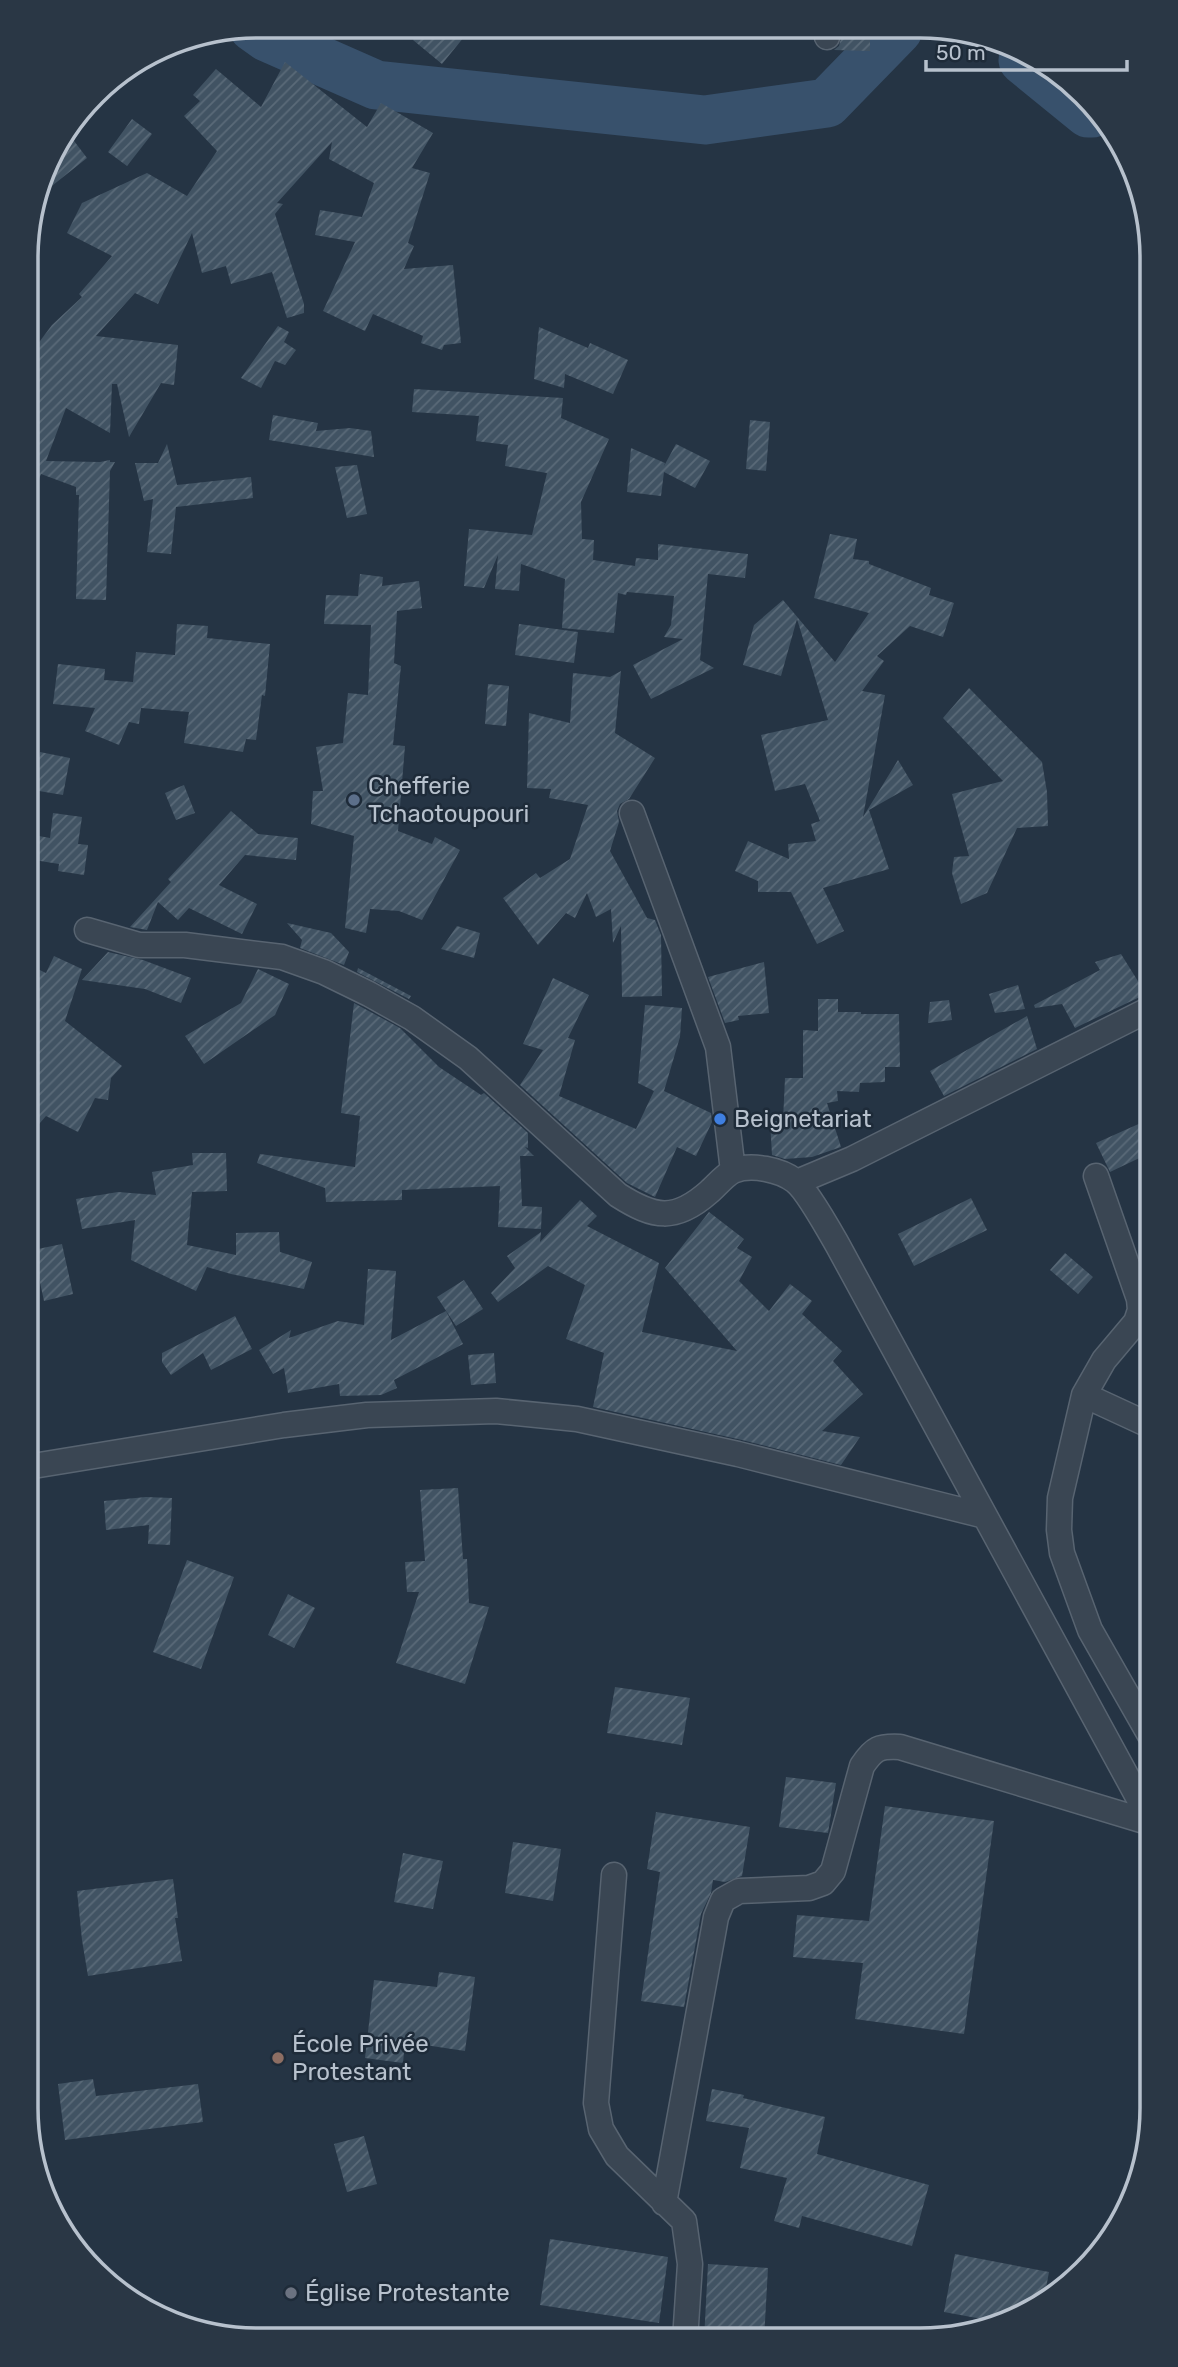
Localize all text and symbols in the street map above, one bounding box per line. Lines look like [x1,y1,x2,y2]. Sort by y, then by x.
scale bar [926,28,1127,72]
text: 50 m [936,40,986,65]
place label: Chefferie Tchaotoupouri [368,772,529,828]
marker: Chefferie Tchaotoupouri [346,792,362,808]
place label: Beignetariat [734,1105,872,1133]
marker: Beignetariat [712,1111,728,1127]
place label: École Privée Protestant [292,2030,429,2086]
marker: École Privée Protestant [270,2050,286,2066]
place label: Église Protestante [305,2279,510,2307]
marker: Église Protestante [283,2285,299,2301]

